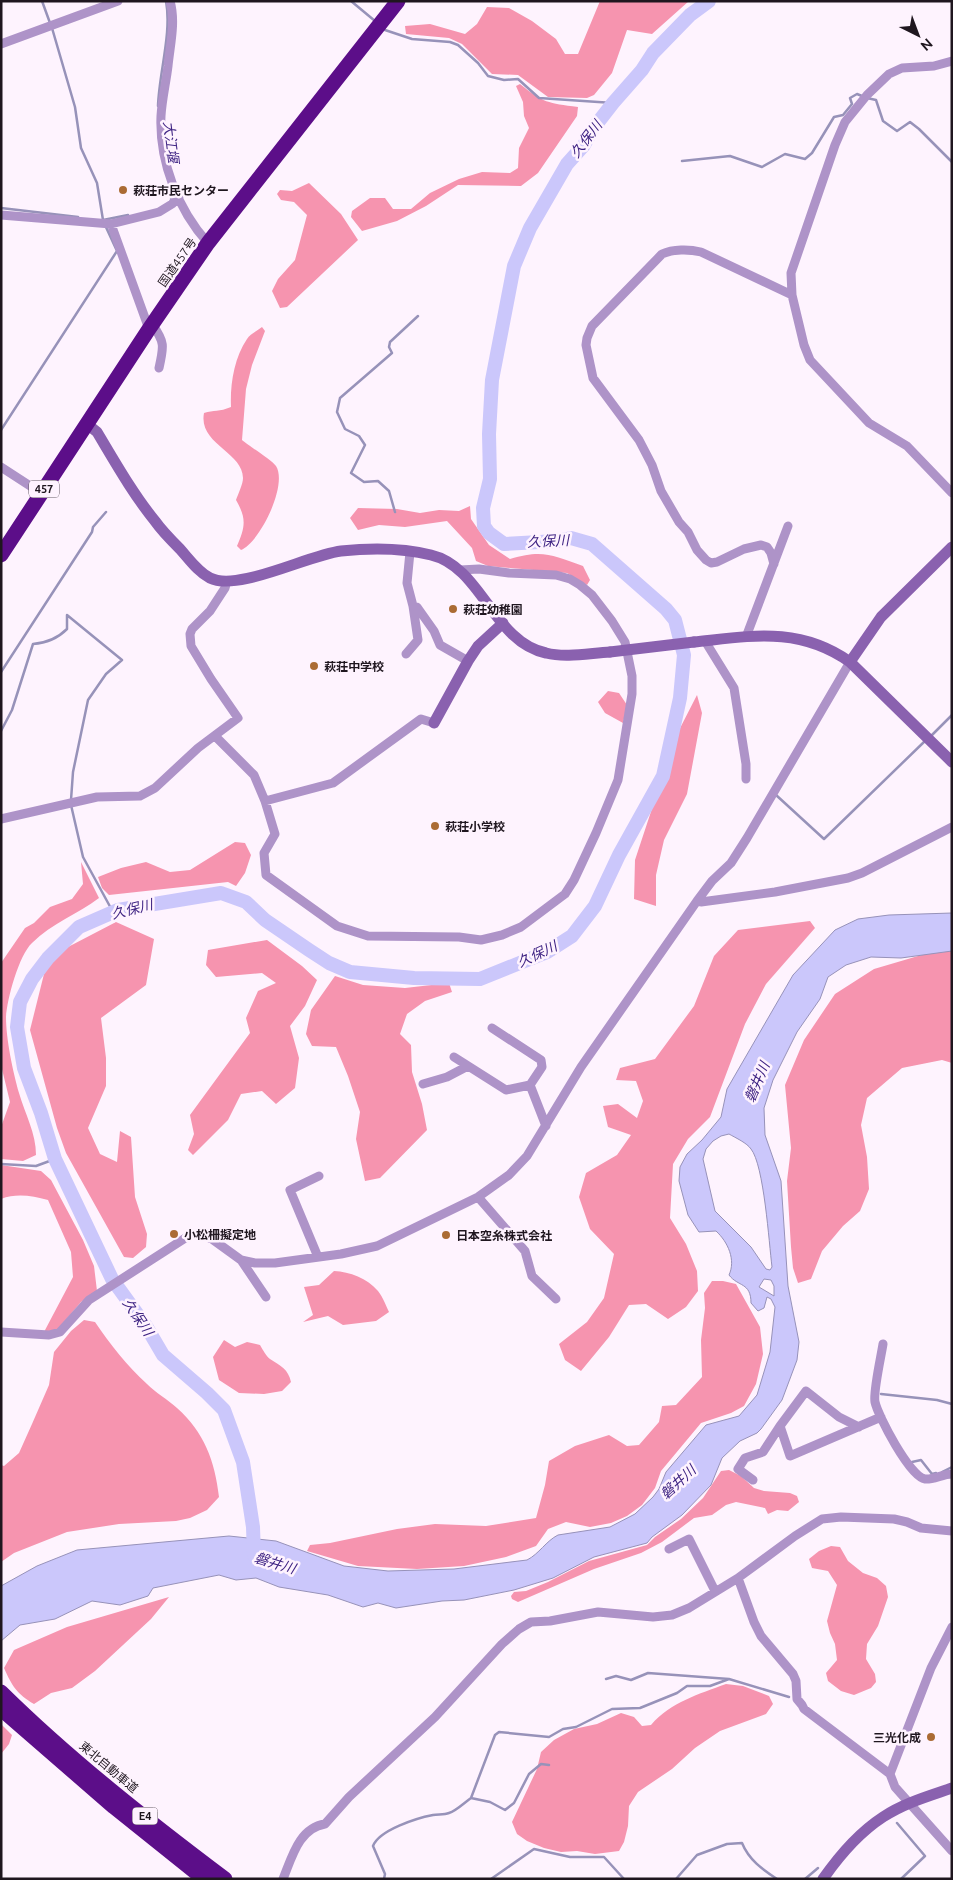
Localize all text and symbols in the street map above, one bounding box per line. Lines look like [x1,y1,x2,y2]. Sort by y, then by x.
north arrow [893,10,943,60]
text: N [917,35,936,54]
water label: 久保川 [567,116,606,161]
water label: 大江堰 [161,120,182,167]
marker: 萩荘市民センター [117,184,129,196]
place label: 萩荘市民センター [133,184,229,197]
street label: 国道457号 [156,235,198,289]
road number: 457 [29,480,59,498]
water label: 久保川 [527,532,571,550]
marker: 萩荘幼稚園 [447,603,459,615]
place label: 萩荘幼稚園 [463,603,523,616]
marker: 萩荘中学校 [308,660,320,672]
place label: 萩荘中学校 [324,660,384,673]
marker: 萩荘小学校 [429,820,441,832]
place label: 萩荘小学校 [445,820,505,833]
water label: 久保川 [110,896,156,922]
water label: 久保川 [515,937,561,970]
water label: 磐井川 [741,1058,773,1104]
marker: 小松柵擬定地 [168,1228,180,1240]
place label: 小松柵擬定地 [184,1228,256,1241]
marker: 日本空糸株式会社 [440,1229,452,1241]
place label: 日本空糸株式会社 [456,1229,552,1242]
water label: 久保川 [120,1295,157,1341]
water label: 磐井川 [657,1460,700,1502]
water label: 磐井川 [253,1549,299,1577]
place label: 三光化成 [873,1731,921,1744]
marker: 三光化成 [925,1731,937,1743]
street label: 東北自動車道 [77,1739,141,1795]
road number: E4 [132,1808,158,1824]

